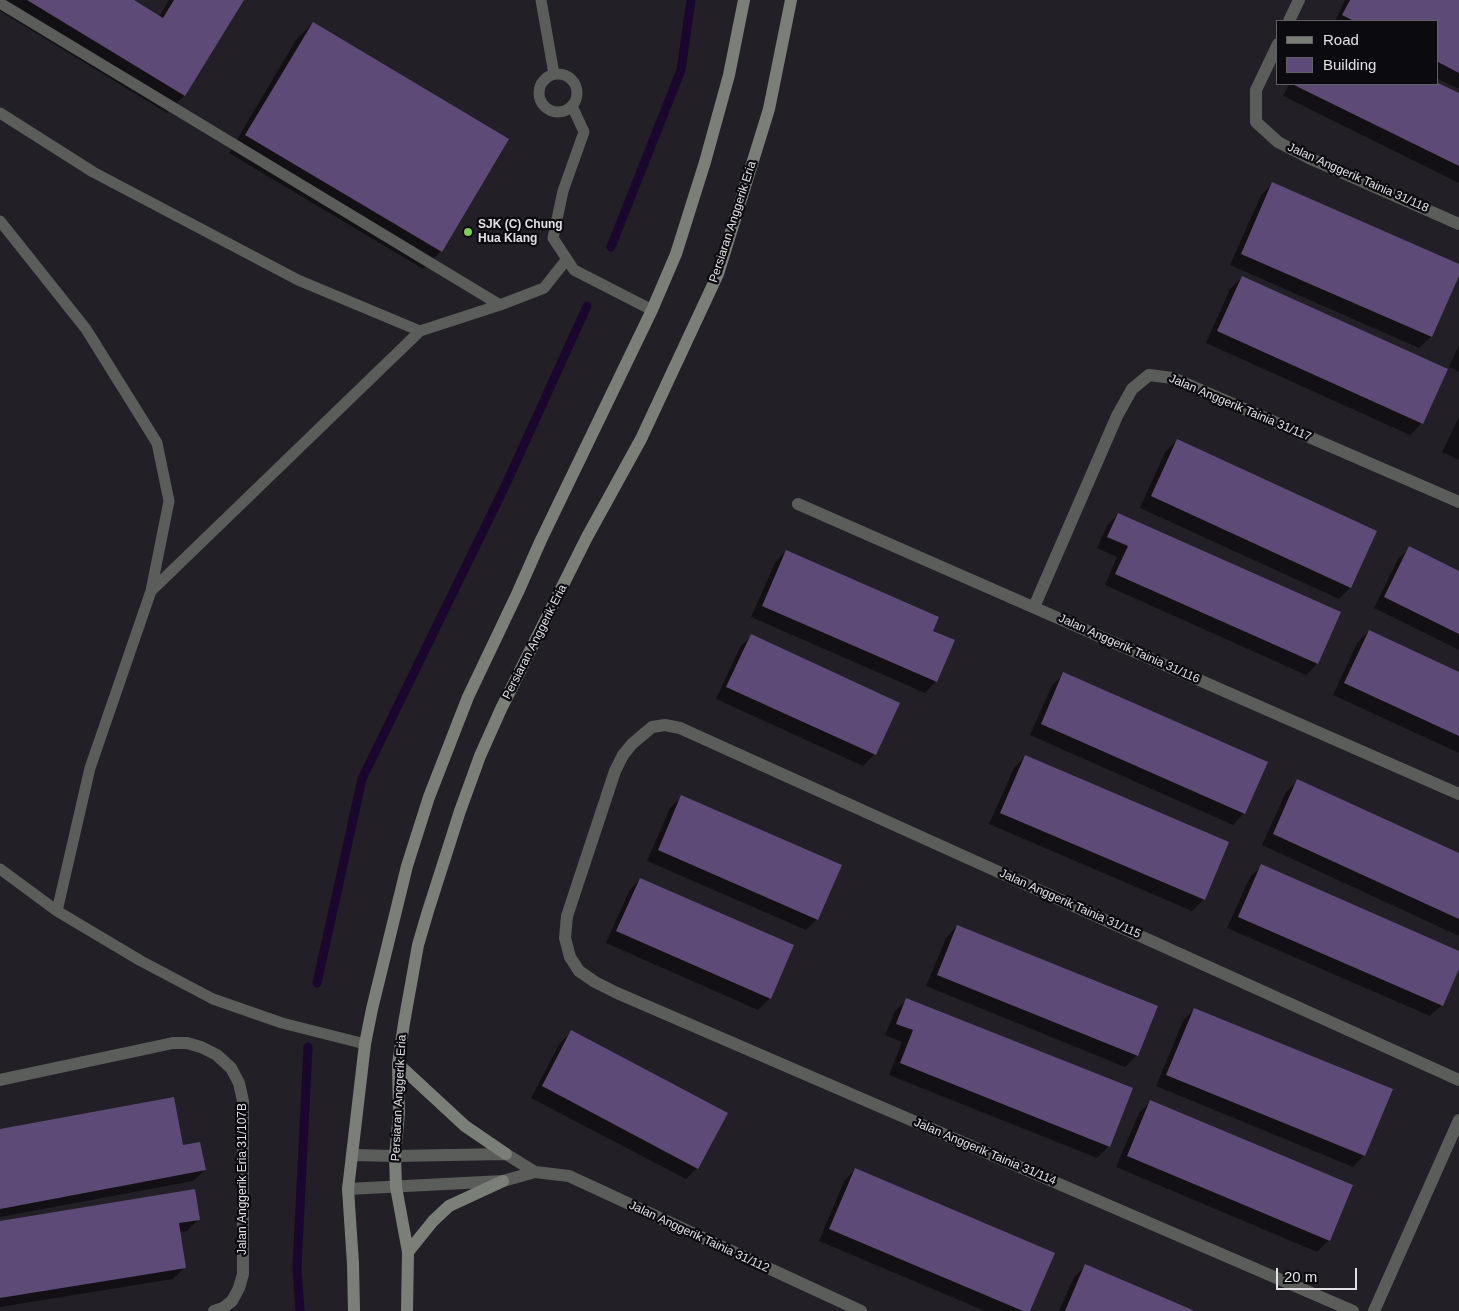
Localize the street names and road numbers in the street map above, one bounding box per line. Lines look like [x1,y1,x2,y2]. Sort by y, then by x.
street label: Jalan Anggerik Tainia 31/118 [1285,140,1431,216]
street label: Persiaran Anggerik Eria [707,160,759,284]
street label: Jalan Anggerik Tainia 31/117 [1167,371,1313,445]
street label: Persiaran Anggerik Eria [500,582,570,702]
street label: Jalan Anggerik Tainia 31/116 [1056,611,1202,687]
street label: Jalan Anggerik Tainia 31/115 [997,866,1143,942]
street label: Persiaran Anggerik Eria [388,1034,410,1162]
street label: Jalan Anggerik Eria 31/107B [236,1103,250,1255]
street label: Jalan Anggerik Tainia 31/114 [912,1115,1058,1189]
street label: Jalan Anggerik Tainia 31/112 [627,1198,771,1276]

